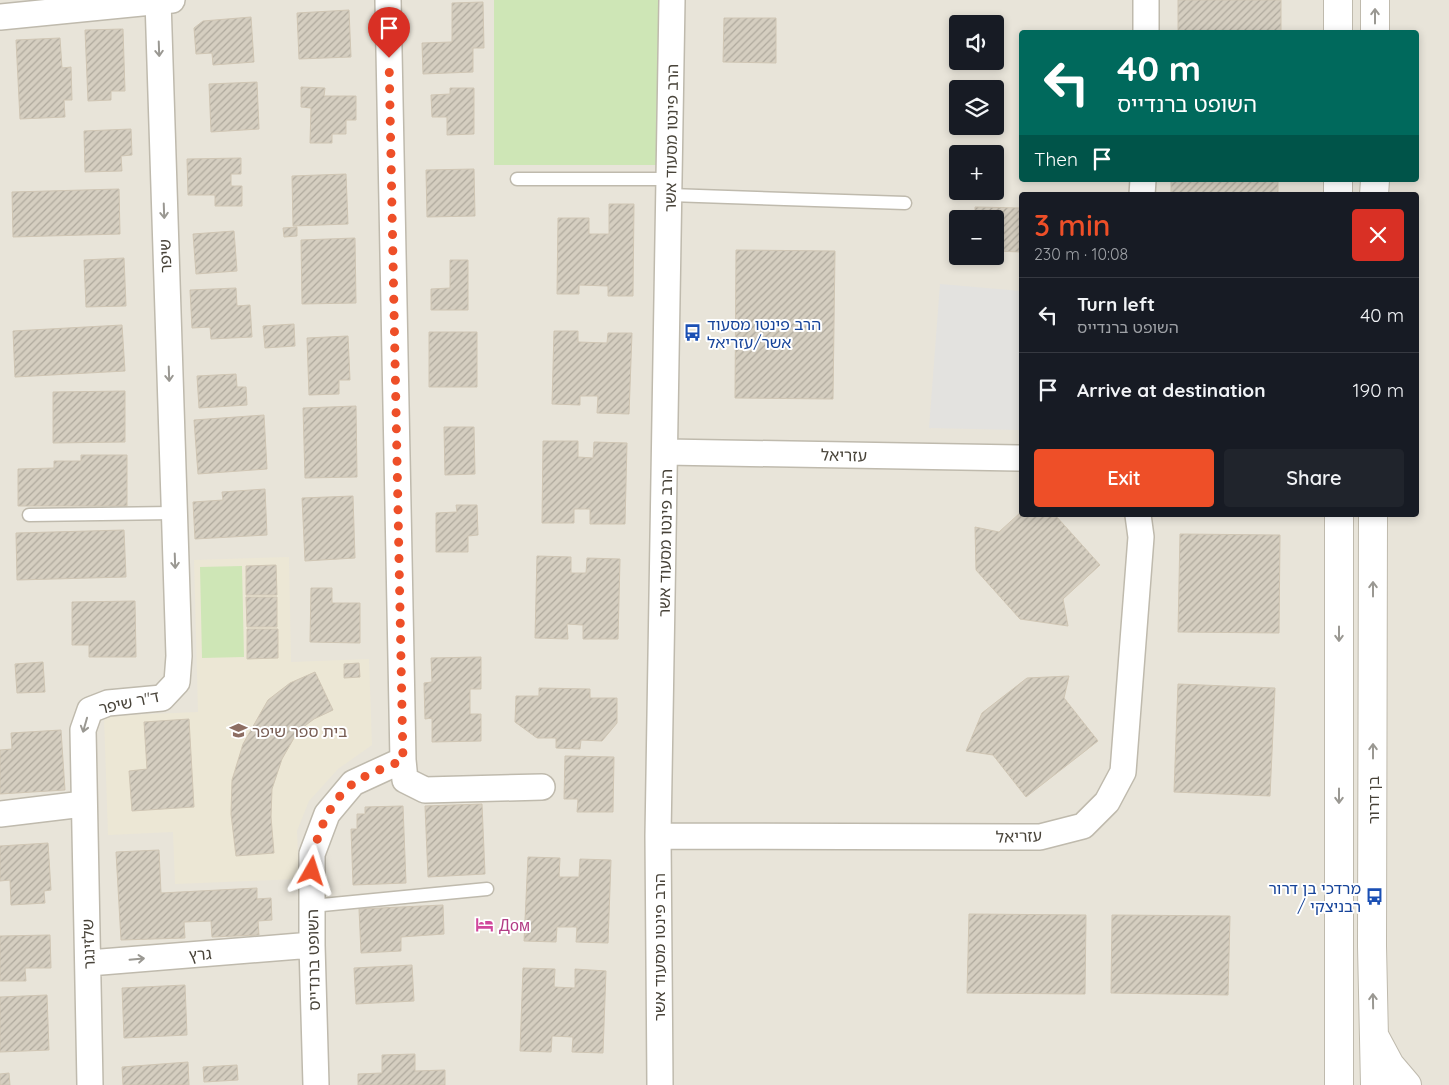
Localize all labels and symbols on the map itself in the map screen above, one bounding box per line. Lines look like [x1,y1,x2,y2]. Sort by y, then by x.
pin [368,7,410,58]
one-way arrow [1370,9,1380,25]
one-way arrow [154,40,164,56]
street label: הרב פינטו מסעוד אשר [660,64,682,212]
one-way arrow [159,202,169,219]
street label: שיפר [154,239,176,273]
place label: הרב פינטו מסעוד אשר/עזריאל [707,314,821,352]
bus stop icon: הרב פינטו מסעוד אשר/עזריאל [683,323,703,343]
one-way arrow [164,365,174,381]
street label: עזריאל [821,445,867,465]
street label: הרב פינטו מסעוד אשר [654,469,676,617]
one-way arrow [171,553,180,569]
one-way arrow [1368,581,1378,598]
one-way arrow [1334,625,1344,641]
street label: ד"ר שיפר [97,686,161,718]
one-way arrow [80,717,89,733]
school or university icon: בית ספר שיפר [228,721,248,741]
place label: בית ספר שיפר [252,721,347,741]
one-way arrow [1368,744,1378,760]
street label: בן דרור [1363,776,1383,824]
one-way arrow [1334,788,1344,804]
street label: עזריאל [996,825,1042,847]
position arrow [285,844,337,896]
street label: הרב פינטו מסעוד אשר [649,873,669,1021]
place label: מרדכי בן דרור / רבניצקי [1268,878,1361,916]
bus stop icon: מרדכי בן דרור / רבניצקי [1365,887,1385,907]
street label: השופט ברנדייס [302,909,324,1011]
hotel icon: Дом [475,915,495,935]
place label: Дом [499,915,530,935]
street label: שלזינגר [77,918,99,970]
street label: גרץ [188,943,212,965]
one-way arrow [129,955,145,964]
one-way arrow [1368,994,1378,1010]

